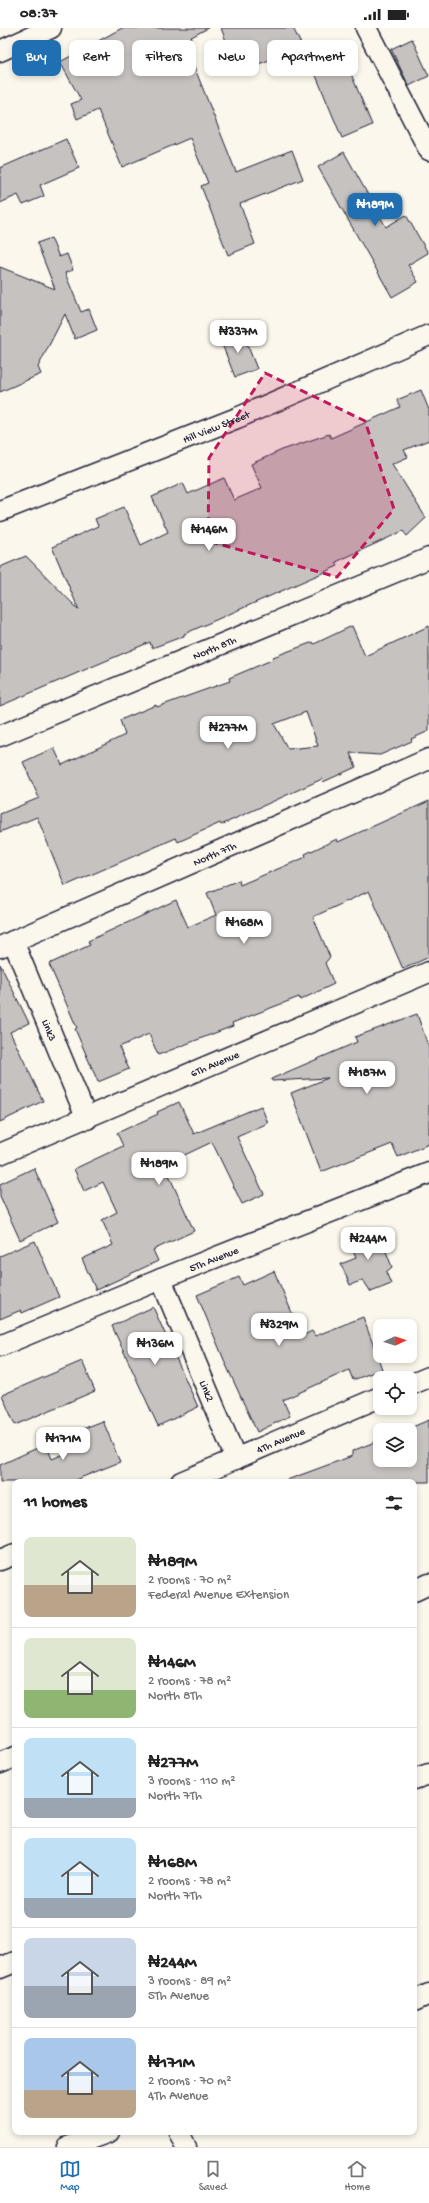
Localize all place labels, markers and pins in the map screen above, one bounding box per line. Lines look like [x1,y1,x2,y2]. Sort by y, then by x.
pin: ₦189M [347,193,403,227]
pin: ₦337M [210,320,266,354]
pin: ₦146M [181,518,237,552]
pin: ₦277M [200,716,256,750]
pin: ₦168M [216,911,272,945]
pin: ₦187M [339,1061,395,1095]
pin: ₦189M [131,1152,187,1186]
pin: ₦244M [340,1227,396,1261]
pin: ₦329M [251,1313,307,1347]
pin: ₦136M [127,1332,183,1366]
pin: ₦171M [35,1427,91,1461]

